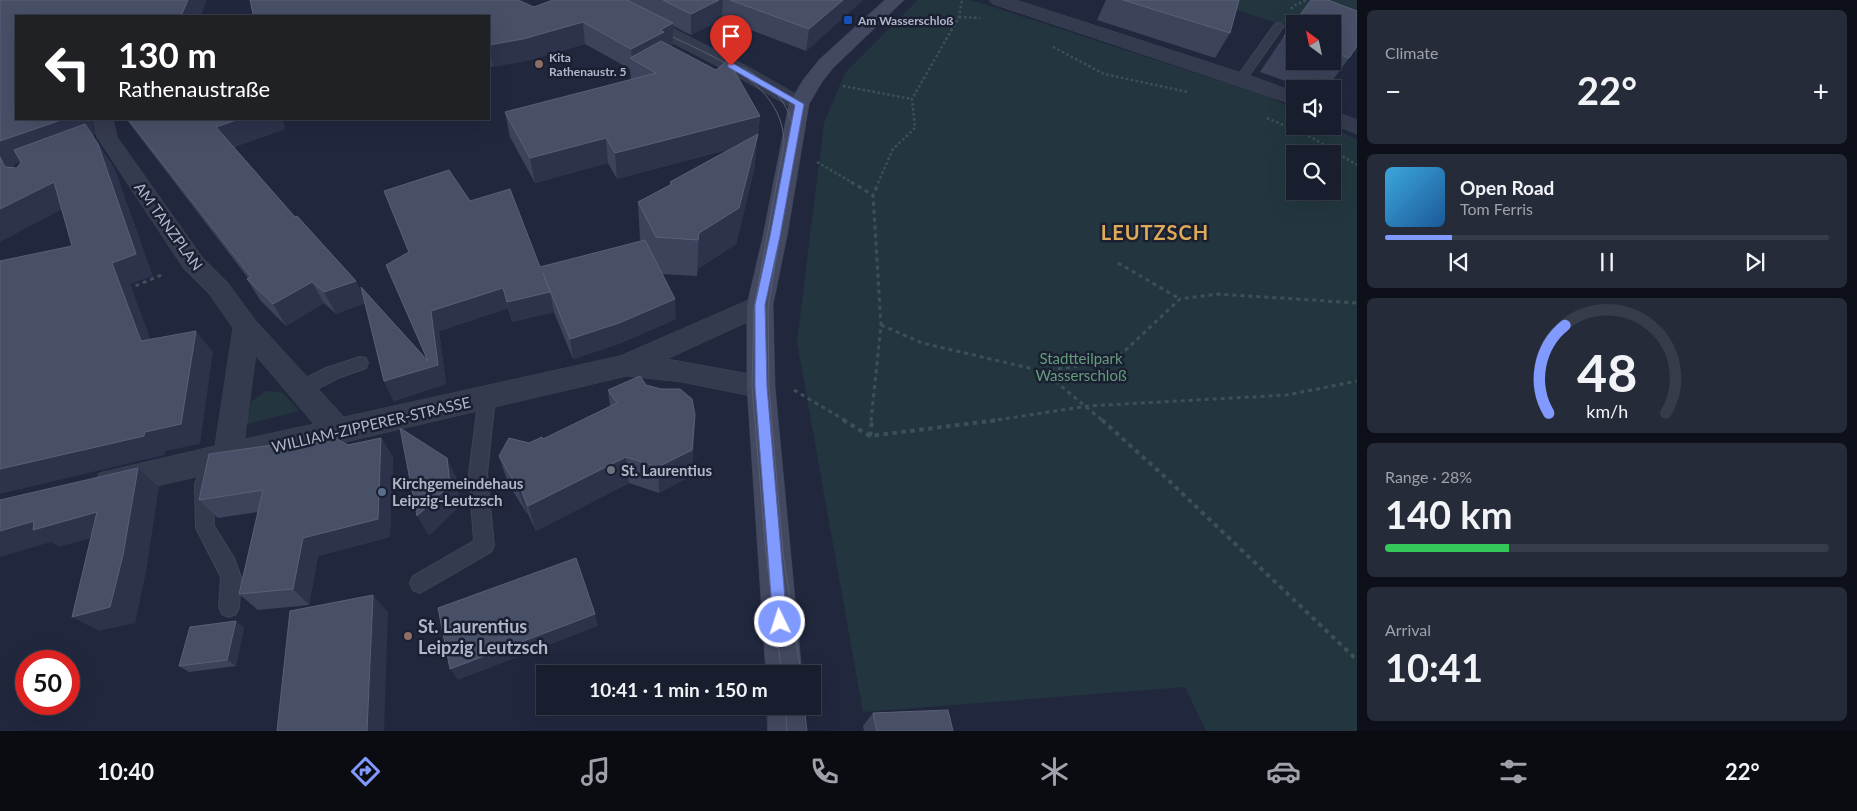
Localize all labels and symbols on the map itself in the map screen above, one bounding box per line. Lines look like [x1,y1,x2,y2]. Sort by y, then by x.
place label: Am Wasserschloß [857,13,954,28]
marker: Am Wasserschloß [842,14,854,26]
pin [710,15,752,66]
north arrow [1286,15,1341,70]
place label: Kita Rathenaustr. 5 [549,50,626,79]
marker: Kita Rathenaustr. 5 [533,58,545,70]
street label: AM TANZPLAN [131,179,207,273]
district label: LEUTZSCH [1101,220,1209,244]
park label: Stadtteilpark Wasserschloß [1035,349,1127,384]
street label: WILLIAM-ZIPPERER-STRASSE [270,392,472,456]
place label: St. Laurentius [621,461,712,479]
marker: St. Laurentius [605,464,617,476]
place label: Kirchgemeindehaus Leipzig-Leutzsch [392,474,524,509]
marker: Kirchgemeindehaus Leipzig-Leutzsch [376,486,388,498]
position arrow [753,595,805,647]
place label: St. Laurentius Leipzig Leutzsch [418,615,548,658]
marker: St. Laurentius Leipzig Leutzsch [402,630,414,642]
speed limit sign: 50 [15,650,80,715]

